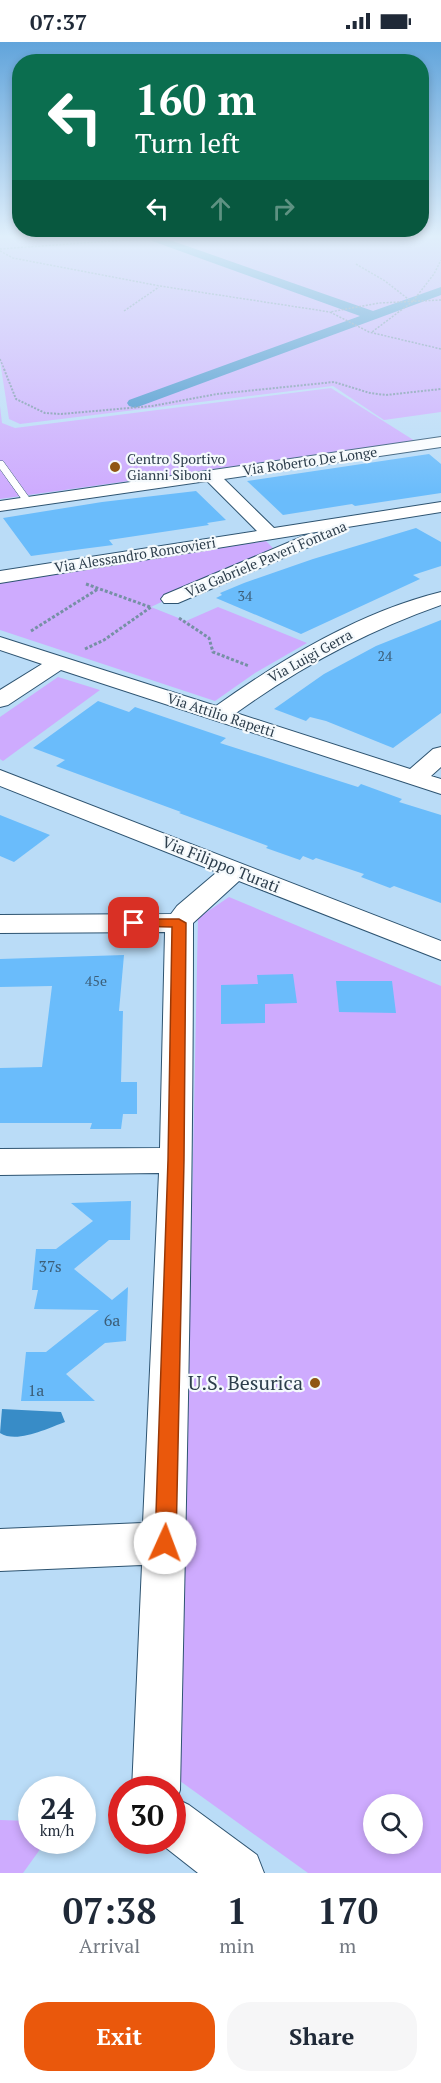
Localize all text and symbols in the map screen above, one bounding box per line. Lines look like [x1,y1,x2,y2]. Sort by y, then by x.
text: 07:37 [30,7,87,36]
text: 160 m [135,71,256,127]
icon: left [36,78,114,156]
text: Turn left [135,125,240,161]
icon: left [141,192,174,225]
icon: ahead [204,192,237,225]
icon: right [267,192,300,225]
street label: Via Roberto De Longe [241,442,378,479]
place label: Centro Sportivo Gianni Siboni [127,449,226,484]
marker: Centro Sportivo Gianni Siboni [108,460,122,474]
street label: Via Gabriele Paveri Fontana [182,516,349,601]
street label: Via Alessandro Roncovieri [53,532,217,577]
house number: 34 [238,586,253,605]
street label: Via Luigi Gerra [264,625,355,687]
house number: 24 [378,646,393,665]
street label: Via Attilio Rapetti [165,688,278,741]
street label: Via Filippo Turati [159,830,283,898]
pin [108,897,159,948]
icon: arrive [117,906,150,939]
house number: 45e [85,971,107,990]
house number: 37s [38,1255,62,1277]
house number: 6a [104,1309,120,1331]
place label: U.S. Besurica [188,1369,303,1396]
marker: U.S. Besurica [308,1376,322,1390]
house number: 1a [28,1379,44,1401]
position arrow [133,1511,197,1575]
speed limit sign: 30 [108,1776,186,1854]
text: 24 [40,1788,74,1828]
map controls [363,1794,423,1854]
button: search [363,1794,423,1854]
text: km/h [40,1820,74,1840]
text: 07:38 [63,1887,156,1934]
text: 1 [227,1887,247,1934]
text: 170 [317,1887,378,1934]
text: Arrival [79,1932,140,1959]
text: min [219,1932,254,1959]
text: m [339,1932,356,1959]
button: Exit [24,2002,215,2071]
button: Share [227,2002,417,2071]

